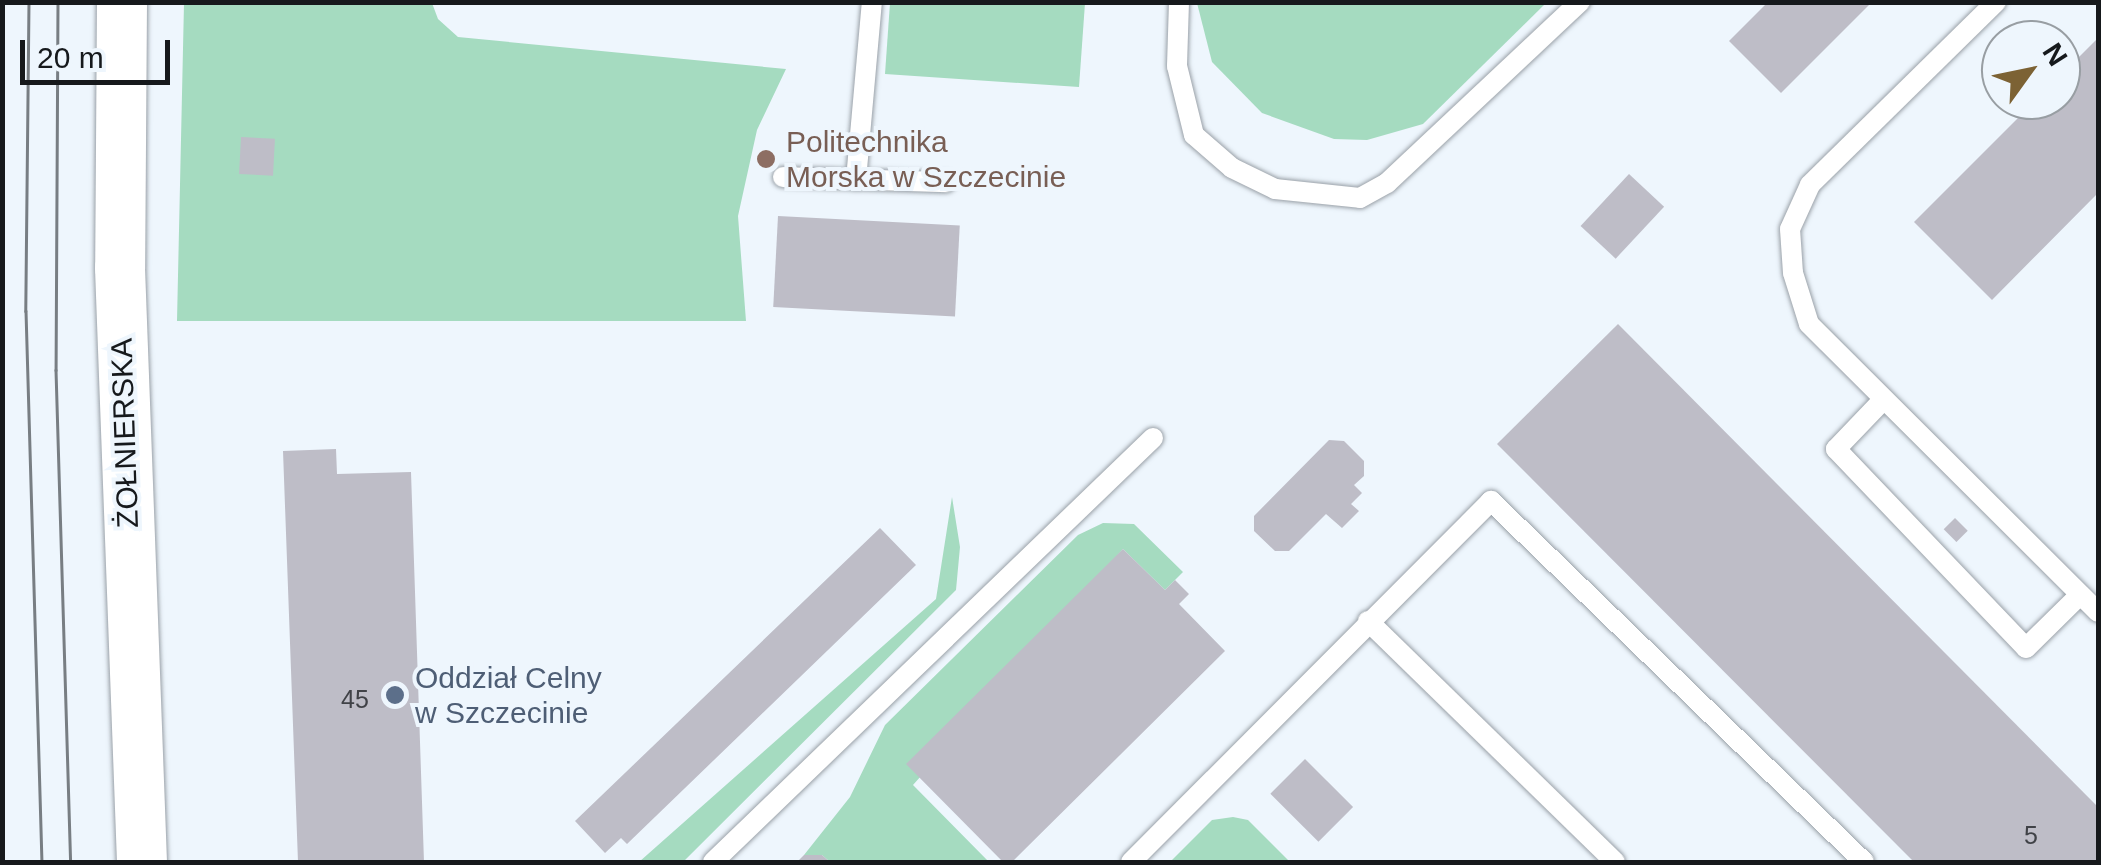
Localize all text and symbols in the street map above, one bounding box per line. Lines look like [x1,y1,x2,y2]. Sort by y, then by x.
scale bar [25,20,175,82]
north arrow [1981,20,2081,120]
text: N [2036,38,2073,71]
text: 20 m [37,41,104,74]
place label: Politechnika Morska w Szczecinie [786,124,1066,194]
marker: Politechnika Morska w Szczecinie [755,148,777,170]
street label: ŻOŁNIERSKA [104,337,146,529]
place label: Oddział Celny w Szczecinie [415,660,602,730]
house number: 45 [341,684,369,714]
marker: Oddział Celny w Szczecinie [384,684,406,706]
house number: 5 [2024,820,2038,850]

